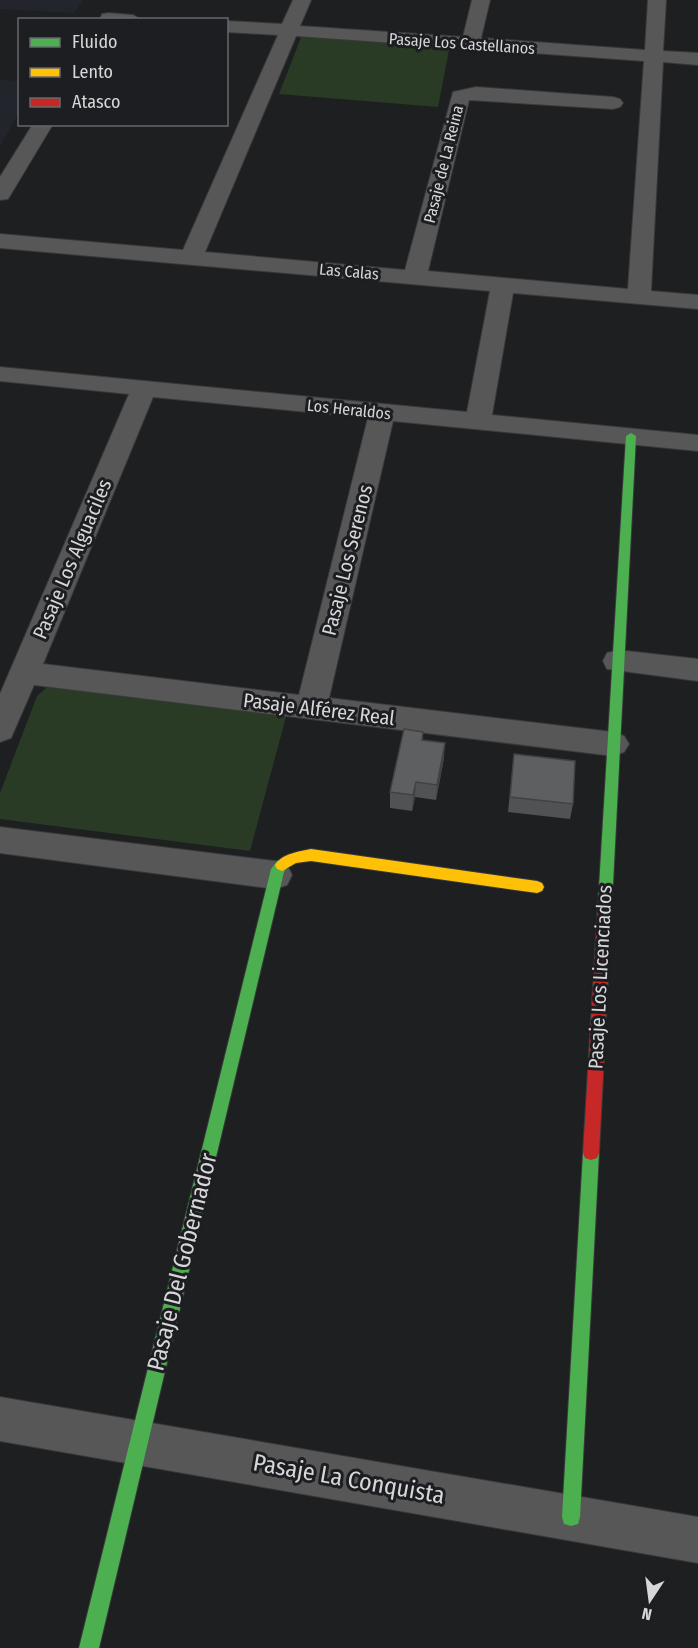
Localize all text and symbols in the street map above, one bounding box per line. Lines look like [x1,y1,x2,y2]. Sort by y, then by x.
legend [18,18,228,126]
street label: Pasaje Los Castellanos [388,29,536,58]
text: Fluido [72,31,118,53]
text: Lento [72,61,113,83]
text: Atasco [72,91,120,113]
street label: Pasaje de La Reina [420,103,467,225]
street label: Las Calas [318,259,380,284]
street label: Los Heraldos [306,396,392,423]
street label: Pasaje Los Alguaciles [27,475,117,643]
street label: Pasaje Los Serenos [317,482,377,638]
street label: Pasaje Alférez Real [242,688,396,730]
street label: Pasaje Los Licenciados [583,884,617,1070]
street label: Pasaje Del Gobernador [141,1150,223,1374]
street label: Pasaje La Conquista [251,1448,447,1510]
north arrow [620,1570,680,1630]
text: N [640,1604,654,1624]

